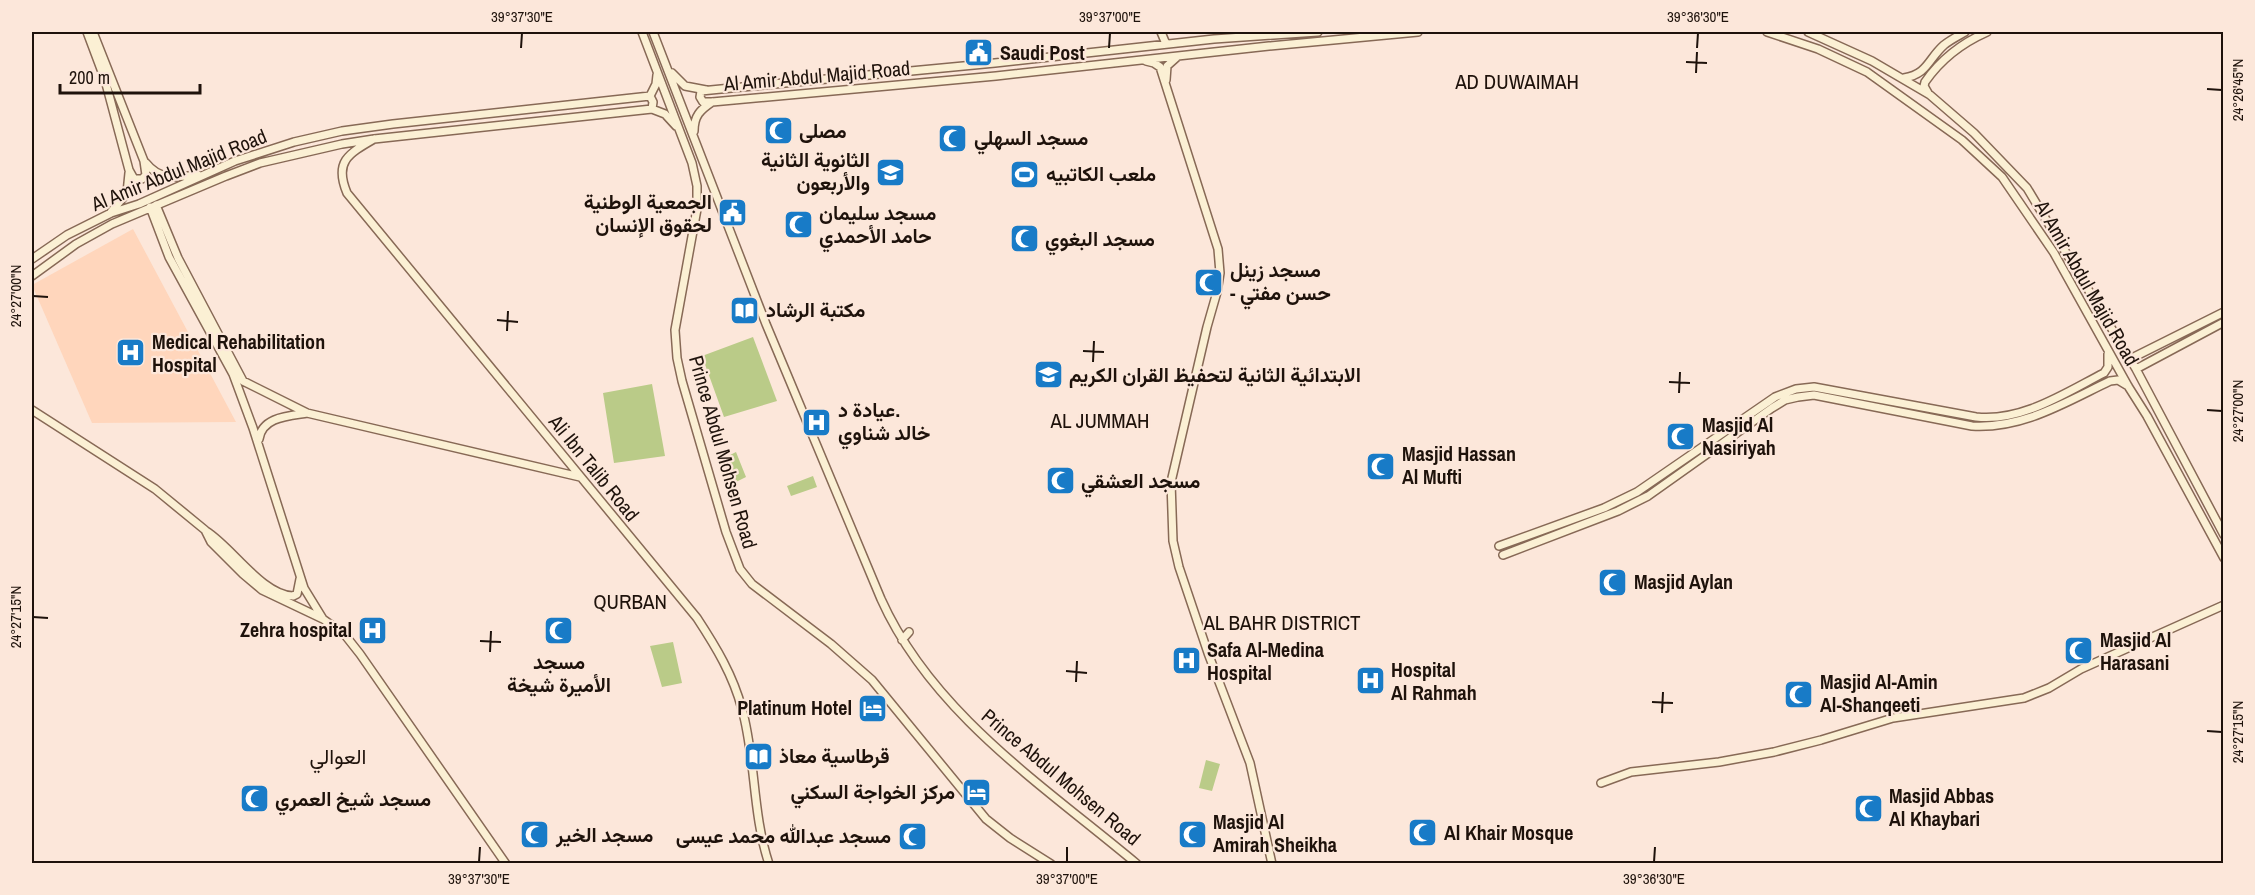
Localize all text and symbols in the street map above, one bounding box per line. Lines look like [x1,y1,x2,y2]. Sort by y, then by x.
text: 39°37'30"E [491,6,553,27]
text: 39°37'00"E [1079,6,1141,27]
text: 39°36'30"E [1667,6,1729,27]
public building icon: Saudi Post [963,37,995,69]
place label: Saudi Post [1000,39,1085,66]
street label: Al Amir Abdul Majid Road [722,54,911,97]
scale bar [60,57,200,95]
text: 24°26'45"N [2227,59,2248,121]
text: 200 m [69,65,110,90]
district label: AD DUWAIMAH [1454,67,1579,96]
mosque icon: مصلى [762,115,794,147]
place label: مصلى [799,117,847,144]
street label: Al Amir Abdul Majid Road [86,122,271,217]
mosque icon: مسجد السهلي [937,122,969,154]
place label: مسجد السهلي [974,124,1088,155]
place label: الثانوية الثانية والأربعون [761,146,870,196]
school or university icon: الثانوية الثانية والأربعون [875,156,907,188]
sports icon: ملعب الكاتبيه [1009,158,1041,190]
place label: ملعب الكاتبيه [1046,160,1156,187]
place label: الجمعية الوطنية لحقوق الإنسان [584,188,712,238]
street label: Al Amir Abdul Majid Road [2029,194,2146,370]
public building icon: الجمعية الوطنية لحقوق الإنسان [717,197,749,229]
place label: مسجد سليمان حامد الأحمدي [819,199,936,253]
mosque icon: مسجد سليمان حامد الأحمدي [782,208,814,240]
mosque icon: مسجد البغوي [1008,223,1040,255]
place label: مسجد البغوي [1045,225,1155,256]
place label: مسجد زينل - حسن مفتي [1230,256,1331,310]
text: 24°27'00"N [5,265,26,327]
mosque icon: مسجد زينل - حسن مفتي [1193,266,1225,298]
library icon: مكتبة الرشاد [729,294,761,326]
place label: مكتبة الرشاد [766,296,866,323]
place label: Medical Rehabilitation Hospital [152,328,325,378]
hospital icon: Medical Rehabilitation Hospital [115,337,147,369]
street label: Prince Abdul Mohsen Road [683,352,764,552]
school or university icon: الابتدائية الثانية لتحفيظ القران الكريم [1032,359,1064,391]
place label: الابتدائية الثانية لتحفيظ القران الكريم [1069,361,1361,388]
text: 24°27'00"N [2227,380,2248,442]
place label: عيادة د. خالد شناوي [838,396,930,450]
hospital icon: عيادة د. خالد شناوي [801,406,833,438]
district label: AL JUMMAH [1050,406,1149,435]
street label: Ali Ibn Talib Road [543,408,646,527]
place label: Masjid Al Nasiriyah [1702,411,1776,461]
mosque icon: Masjid Al Nasiriyah [1665,421,1697,453]
place label: Masjid Hassan Al Mufti [1402,440,1516,490]
mosque icon: Masjid Hassan Al Mufti [1365,450,1397,482]
mosque icon: مسجد العشقي [1044,465,1076,497]
place label: مسجد العشقي [1081,467,1201,498]
mosque icon: Masjid Aylan [1597,566,1629,598]
place label: Masjid Aylan [1634,568,1733,595]
text: 24°27'15"N [5,586,26,648]
district label: QURBAN [593,587,667,616]
district label: AL BAHR DISTRICT [1202,608,1361,637]
hospital icon: Zehra hospital [357,614,389,646]
mosque icon: مسجد الأميرة شيخة [543,615,575,647]
place label: Zehra hospital [240,616,352,643]
place label: Masjid Al Harasani [2100,626,2171,676]
mosque icon: Masjid Al Harasani [2063,635,2095,667]
place label: Safa Al-Medina Hospital [1207,636,1324,686]
hospital icon: Safa Al-Medina Hospital [1170,645,1202,677]
place label: مسجد الأميرة شيخة [507,648,611,698]
place label: Hospital Al Rahmah [1391,656,1477,706]
hospital icon: Hospital Al Rahmah [1354,665,1386,697]
place label: Masjid Al-Amin Al-Shanqeeti [1820,668,1938,718]
mosque icon: Masjid Al-Amin Al-Shanqeeti [1783,678,1815,710]
hotel icon: Platinum Hotel [857,692,889,724]
place label: Platinum Hotel [737,694,852,721]
text: 24°27'15"N [2227,701,2248,763]
street label: Prince Abdul Mohsen Road [976,702,1146,851]
library icon: قرطاسية معاذ [742,740,774,772]
district label: العوالي [310,742,366,774]
place label: قرطاسية معاذ [779,742,890,769]
hotel icon: مركز الخواجة السكني [960,776,992,808]
place label: مركز الخواجة السكني [790,778,955,809]
place label: Masjid Abbas Al Khaybari [1889,782,1994,832]
mosque icon: مسجد شيخ العمري [238,783,270,815]
place label: مسجد شيخ العمري [275,785,431,816]
mosque icon: Masjid Abbas Al Khaybari [1852,792,1884,824]
place label: Masjid Al Amirah Sheikha [1213,808,1337,858]
mosque icon: Al Khair Mosque [1407,817,1439,849]
mosque icon: Masjid Al Amirah Sheikha [1176,818,1208,850]
mosque icon: مسجد الخير [519,819,551,851]
place label: Al Khair Mosque [1444,819,1573,846]
mosque icon: مسجد عبدالله محمد عيسى [896,820,928,852]
place label: مسجد الخير [555,821,654,848]
place label: مسجد عبدالله محمد عيسى [676,822,891,849]
text: 39°37'30"E [448,868,510,889]
text: 39°37'00"E [1036,868,1098,889]
text: 39°36'30"E [1623,868,1685,889]

